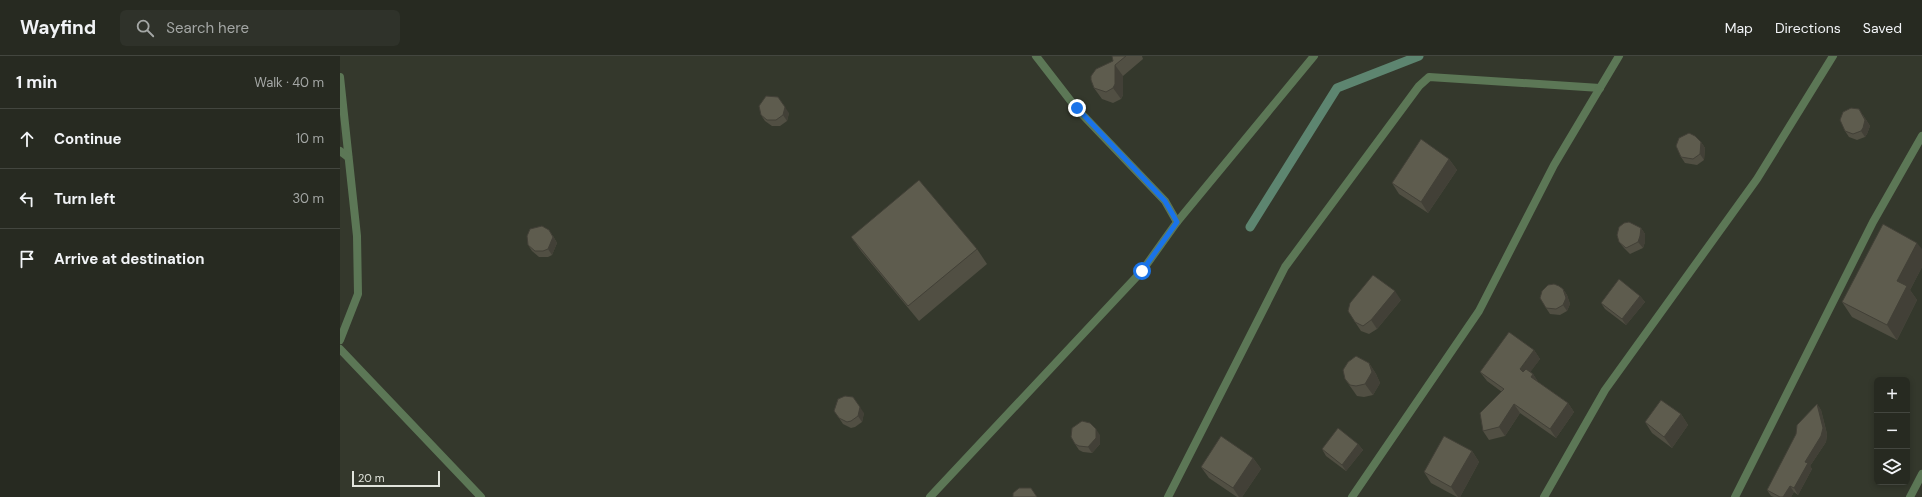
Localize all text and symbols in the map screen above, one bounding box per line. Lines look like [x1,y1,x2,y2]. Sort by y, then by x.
search box [120,10,400,46]
text: Wayfind [20,15,96,40]
icon: search [134,17,156,39]
text: Search here [166,18,249,38]
text: Map [1725,19,1753,37]
text: Directions [1775,19,1841,37]
text: Saved [1863,19,1902,37]
text: 1 min [16,71,57,93]
text: Walk · 40 m [254,74,324,91]
route end [1068,99,1086,117]
icon: ahead [16,128,38,150]
text: Continue [54,129,122,149]
text: 10 m [296,130,324,147]
icon: left [16,188,38,210]
text: Turn left [54,189,115,209]
text: 30 m [292,190,324,207]
icon: arrive [16,248,38,270]
text: Arrive at destination [54,249,205,269]
route start [1133,262,1151,280]
map controls [1874,377,1910,485]
button: + [1874,377,1910,413]
button: − [1874,413,1910,449]
button: layers [1874,449,1910,485]
scale bar [352,469,440,488]
text: 20 m [358,471,384,485]

